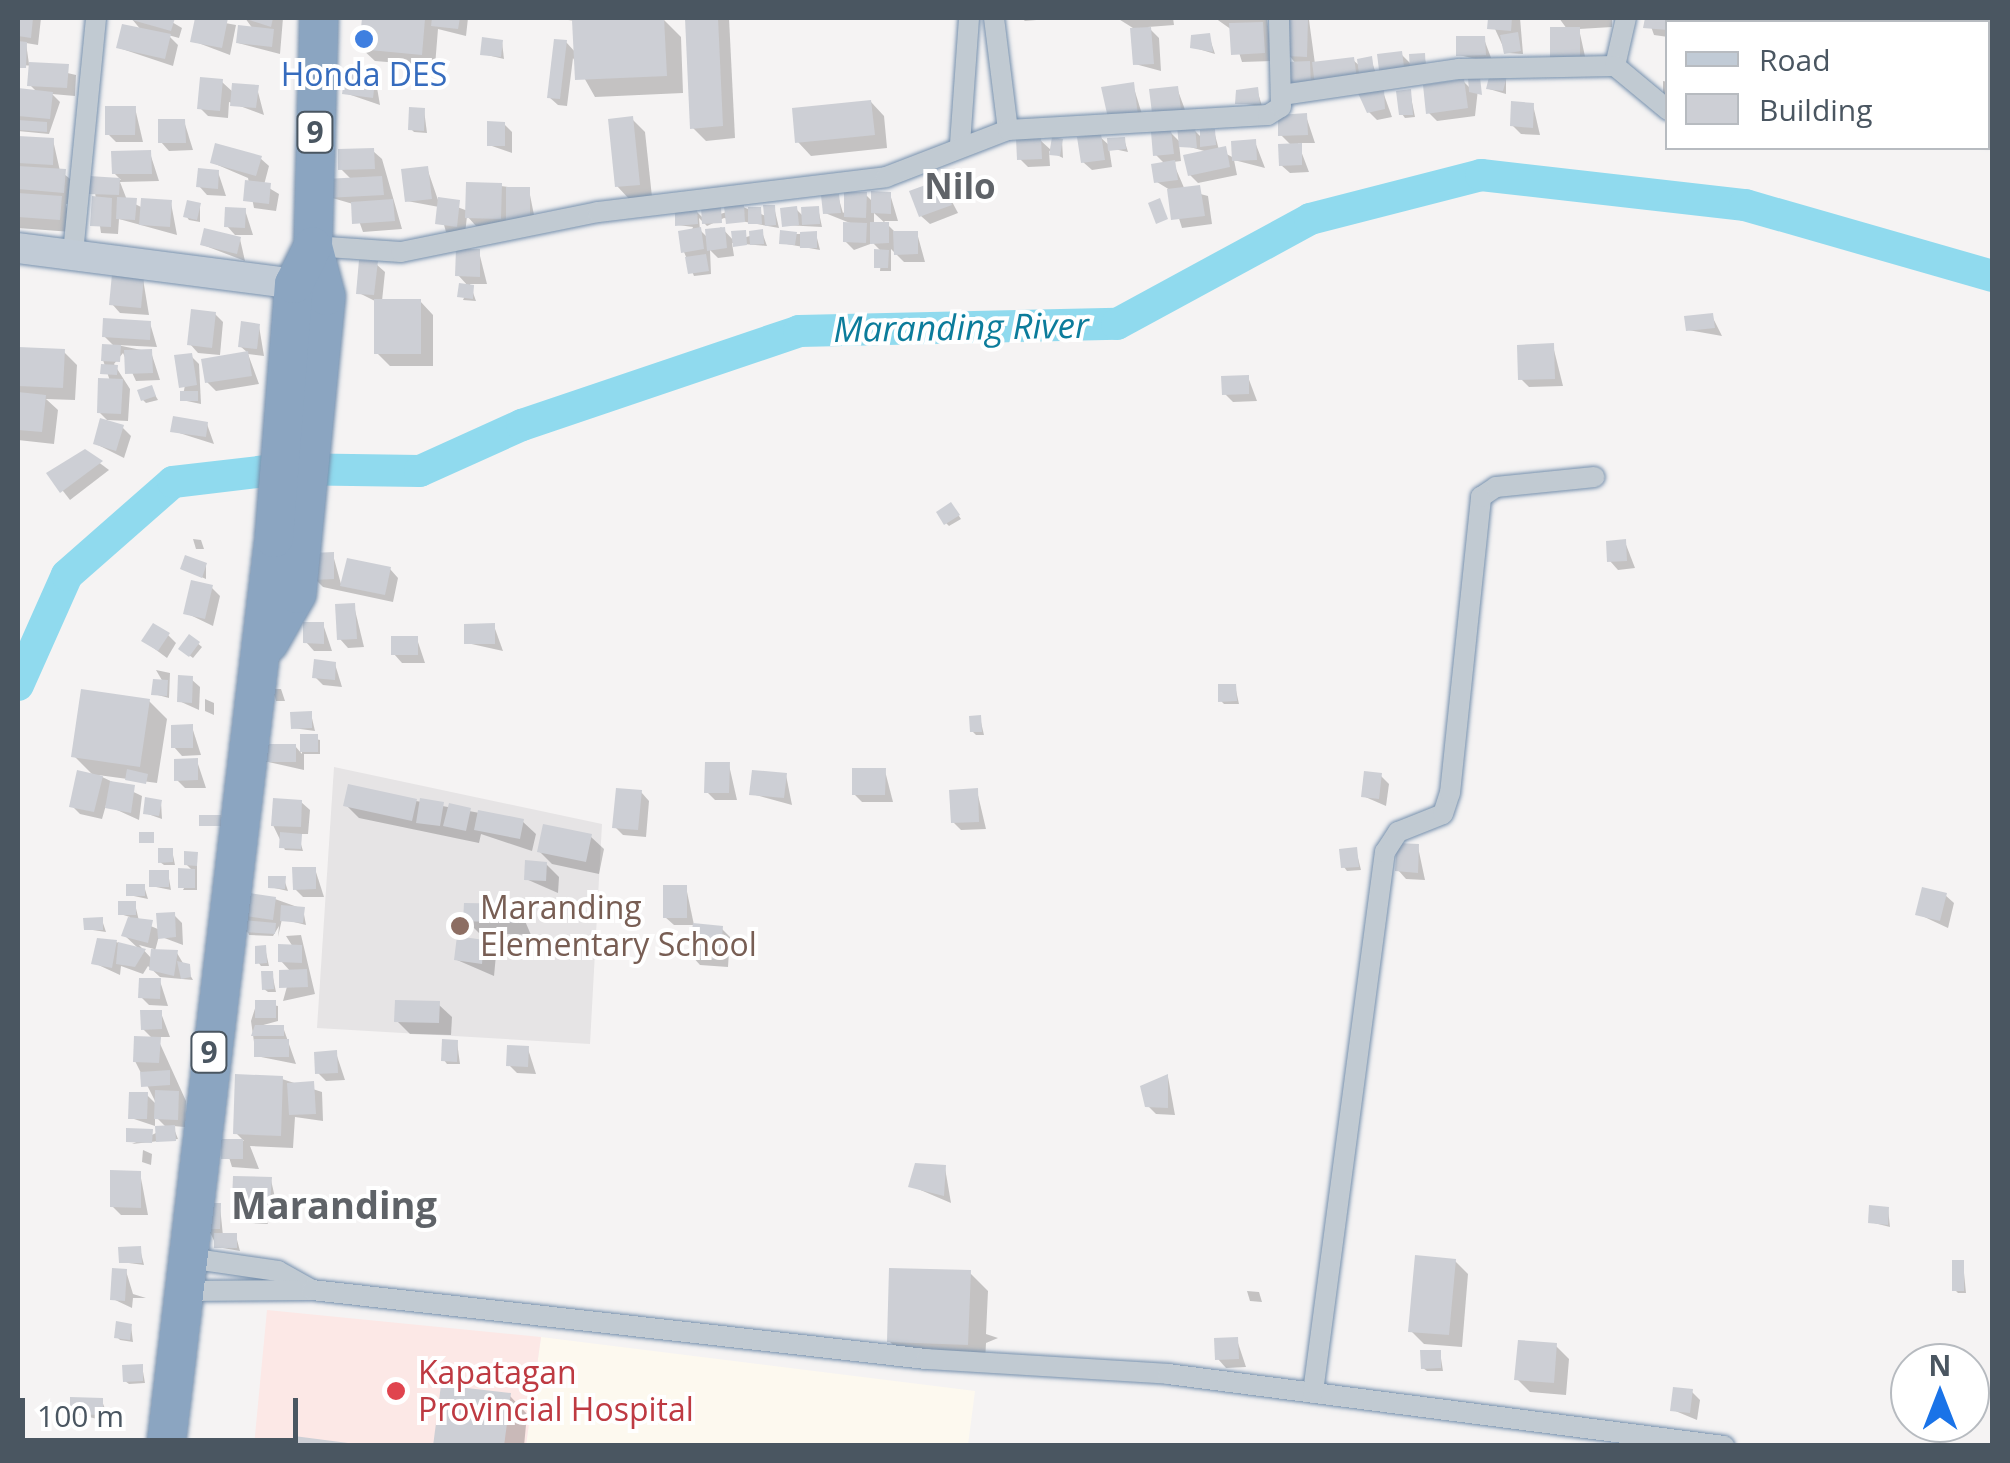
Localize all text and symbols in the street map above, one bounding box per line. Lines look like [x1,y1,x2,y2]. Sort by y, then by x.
legend [1665,20,1990,150]
marker: Honda DES [353,28,375,50]
text: Road [1759,39,1831,80]
place label: Honda DES [281,55,447,93]
text: Building [1759,89,1873,130]
road number: 9 [295,107,335,157]
district label: Nilo [924,165,996,207]
water label: Maranding River [833,304,1089,350]
place label: Maranding Elementary School [480,889,757,964]
marker: Maranding Elementary School [449,915,471,937]
road number: 9 [189,1027,229,1077]
district label: Maranding [231,1182,437,1228]
north arrow [1890,1343,1990,1443]
text: N [1929,1346,1951,1384]
place label: Kapatagan Provincial Hospital [418,1354,694,1429]
scale bar [25,1378,302,1440]
marker: Kapatagan Provincial Hospital [383,1378,409,1404]
text: 100 m [37,1395,124,1436]

